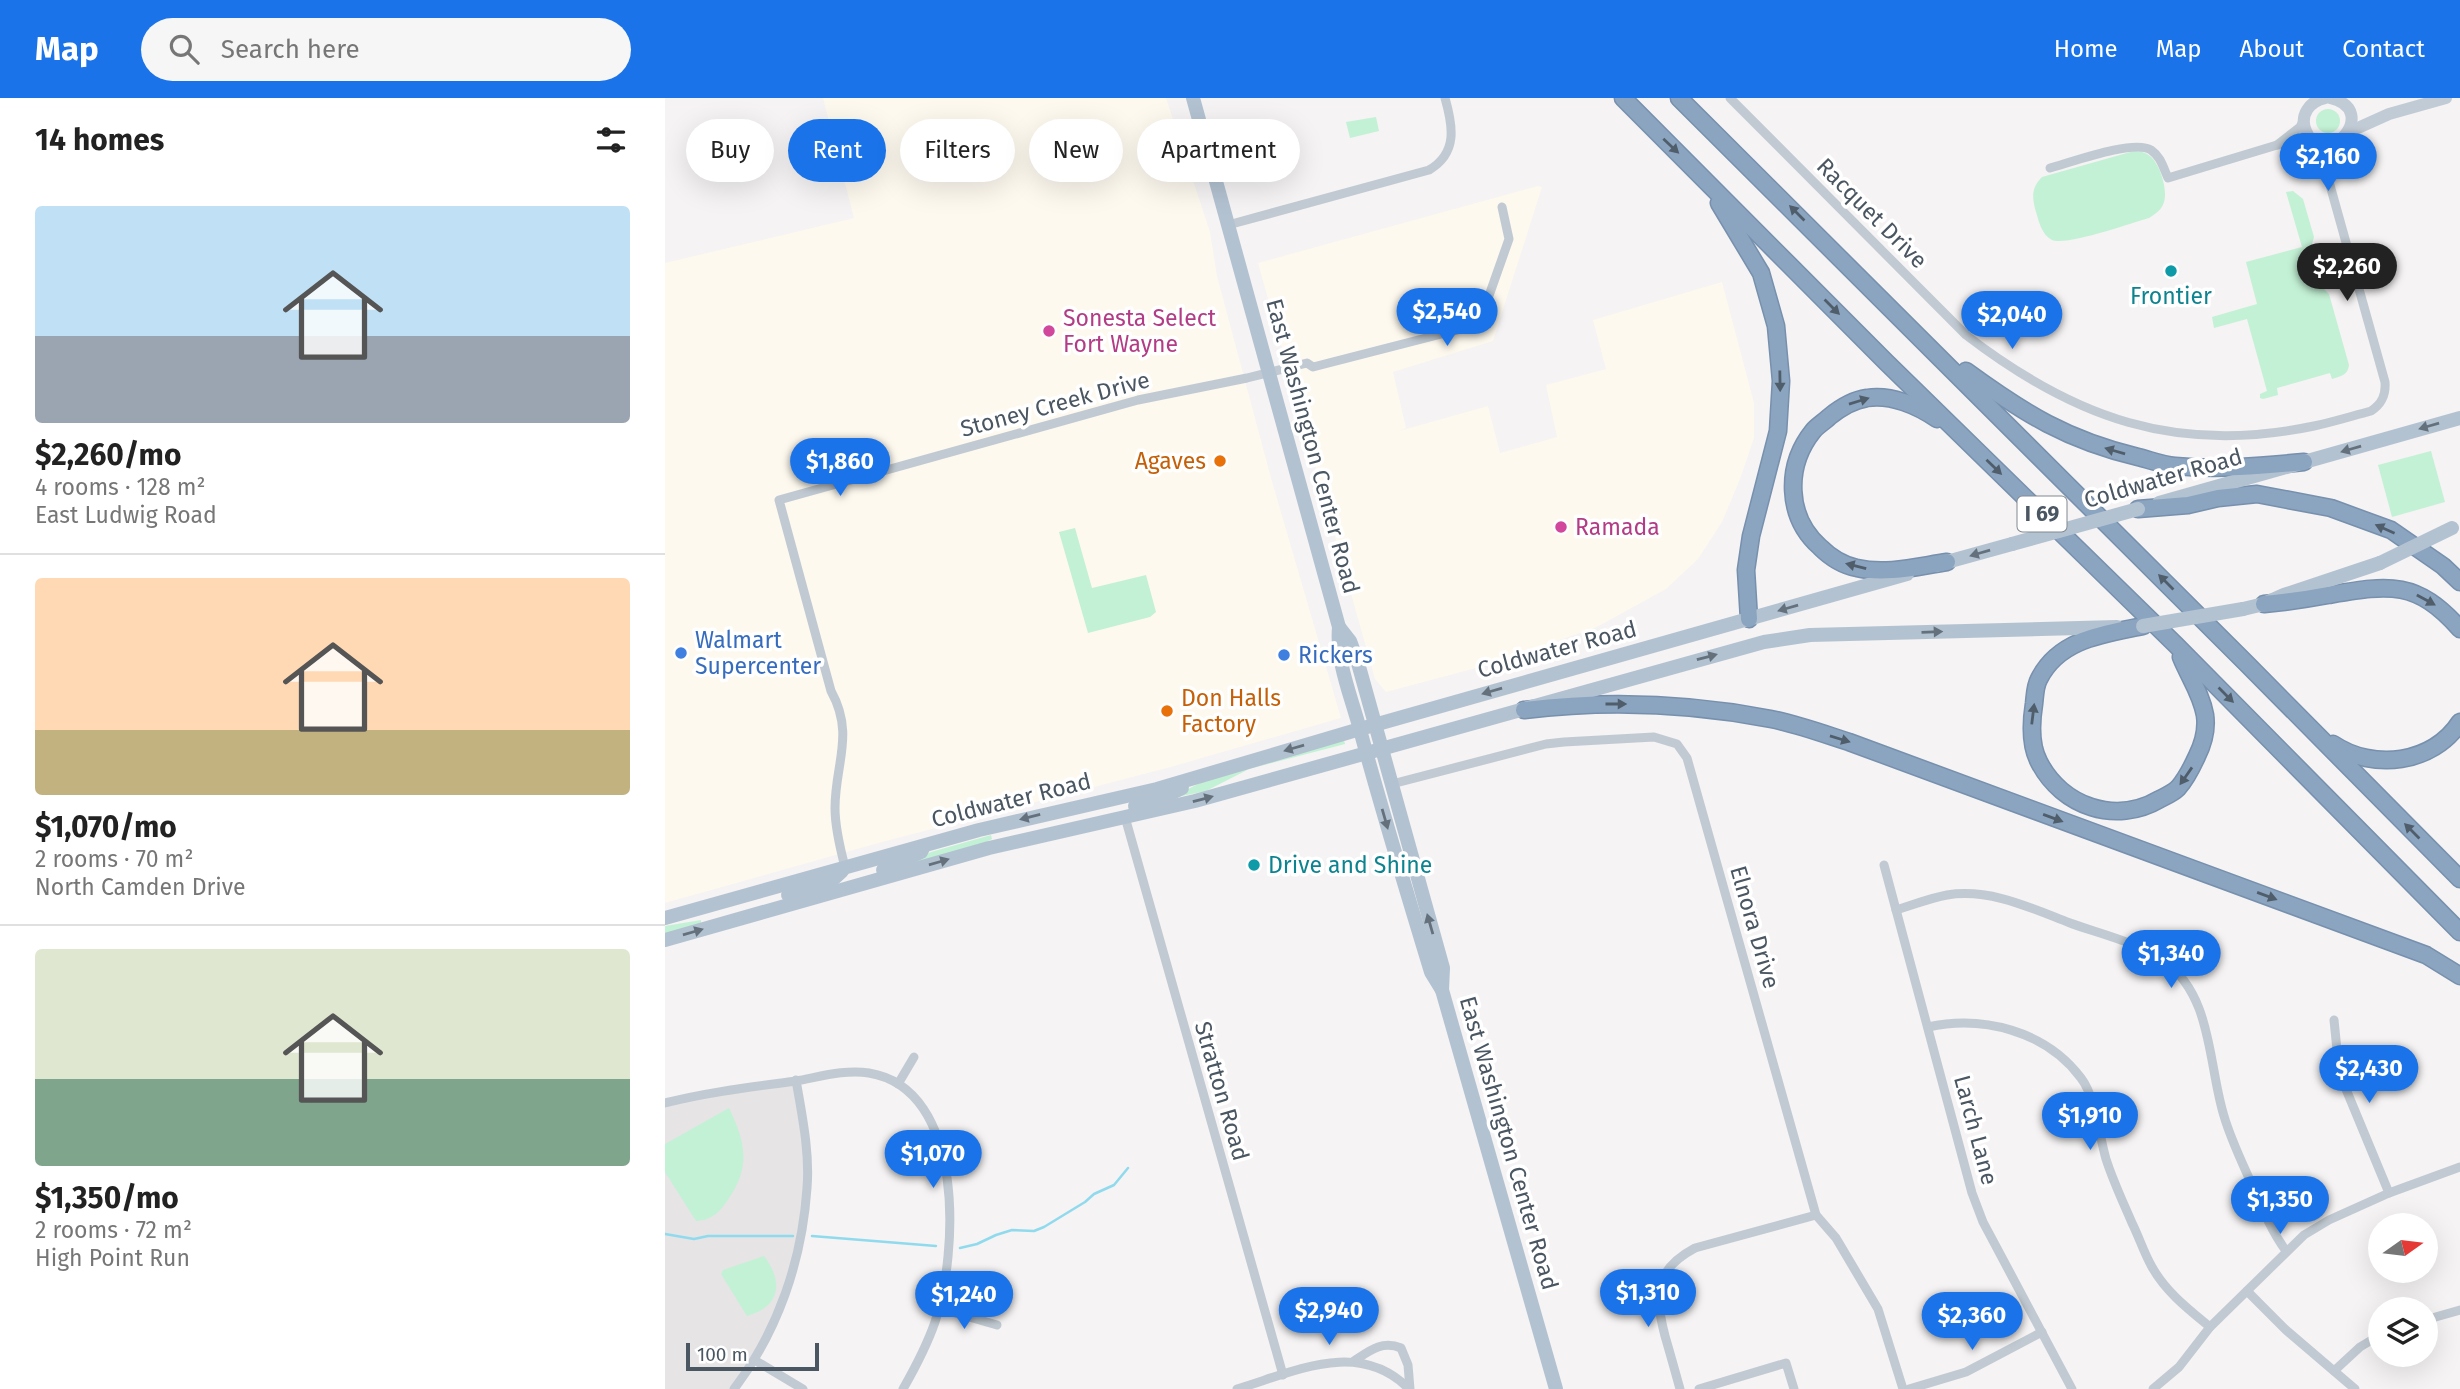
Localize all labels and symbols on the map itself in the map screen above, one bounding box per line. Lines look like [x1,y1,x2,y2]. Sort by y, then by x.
pin: $2,160 [2271,134,2385,193]
one-way arrow [1662,138,1680,154]
street label: Racquet Drive [1811,152,1933,274]
one-way arrow [1789,206,1806,222]
pin: $2,260 [2290,244,2404,303]
marker: Frontier [2163,263,2179,279]
place label: Frontier [2130,282,2212,310]
pin: $2,540 [1390,288,1504,348]
pin: $2,040 [1955,292,2069,351]
street label: East Washington Center Road [1260,296,1366,596]
one-way arrow [1824,298,1840,315]
place label: Sonesta Select Fort Wayne [1063,304,1217,358]
marker: Sonesta Select Fort Wayne [1041,323,1057,339]
street label: Stoney Creek Drive [957,365,1153,443]
one-way arrow [1774,370,1786,392]
one-way arrow [1849,396,1870,406]
one-way arrow [2419,422,2440,432]
pin: $1,860 [783,438,897,498]
street label: Coldwater Road [2081,442,2245,514]
one-way arrow [2341,444,2362,454]
one-way arrow [2105,446,2126,456]
place label: Agaves [1135,447,1206,475]
marker: Agaves [1212,453,1228,469]
one-way arrow [1986,459,2002,475]
road number: I 69 [2017,496,2067,532]
place label: Ramada [1575,513,1660,541]
marker: Ramada [1553,519,1569,535]
one-way arrow [2375,523,2395,535]
one-way arrow [1969,548,1990,558]
one-way arrow [1845,560,1867,571]
one-way arrow [2158,574,2174,591]
one-way arrow [2416,595,2436,606]
one-way arrow [1777,603,1799,614]
street label: Coldwater Road [1474,614,1640,684]
place label: Walmart Supercenter [695,626,821,680]
one-way arrow [1921,626,1943,637]
place label: Rickers [1298,641,1373,669]
marker: Walmart Supercenter [673,645,689,661]
marker: Rickers [1276,647,1292,663]
one-way arrow [1697,652,1718,662]
place label: Don Halls Factory [1181,684,1281,738]
one-way arrow [1481,686,1503,697]
one-way arrow [2217,687,2234,704]
one-way arrow [1605,698,1627,710]
marker: Don Halls Factory [1159,703,1175,719]
one-way arrow [2027,703,2038,725]
one-way arrow [1829,735,1850,745]
one-way arrow [1283,743,1304,753]
street label: Coldwater Road [928,767,1094,833]
one-way arrow [2179,767,2193,785]
one-way arrow [1193,793,1214,803]
one-way arrow [1381,809,1391,830]
one-way arrow [1018,812,1040,823]
one-way arrow [2043,813,2064,824]
one-way arrow [2404,823,2420,840]
place label: Drive and Shine [1268,851,1432,879]
one-way arrow [929,857,950,867]
marker: Drive and Shine [1246,857,1262,873]
street label: Elnora Drive [1724,862,1786,992]
one-way arrow [2256,891,2277,902]
one-way arrow [1425,913,1435,934]
one-way arrow [682,926,704,937]
pin: $1,340 [2114,930,2228,990]
street label: East Washington Center Road [1454,993,1564,1293]
street label: Stratton Road [1189,1018,1255,1164]
pin: $2,430 [2312,1046,2426,1105]
street label: Larch Lane [1948,1072,2004,1188]
pin: $1,910 [2033,1093,2147,1152]
pin: $1,070 [876,1130,990,1190]
pin: $1,350 [2223,1176,2337,1236]
north arrow [2368,1213,2438,1283]
pin: $1,310 [1591,1270,1705,1329]
pin: $1,240 [907,1272,1021,1331]
pin: $2,940 [1272,1288,1386,1347]
pin: $2,360 [1915,1292,2029,1352]
scale bar [686,1340,819,1372]

